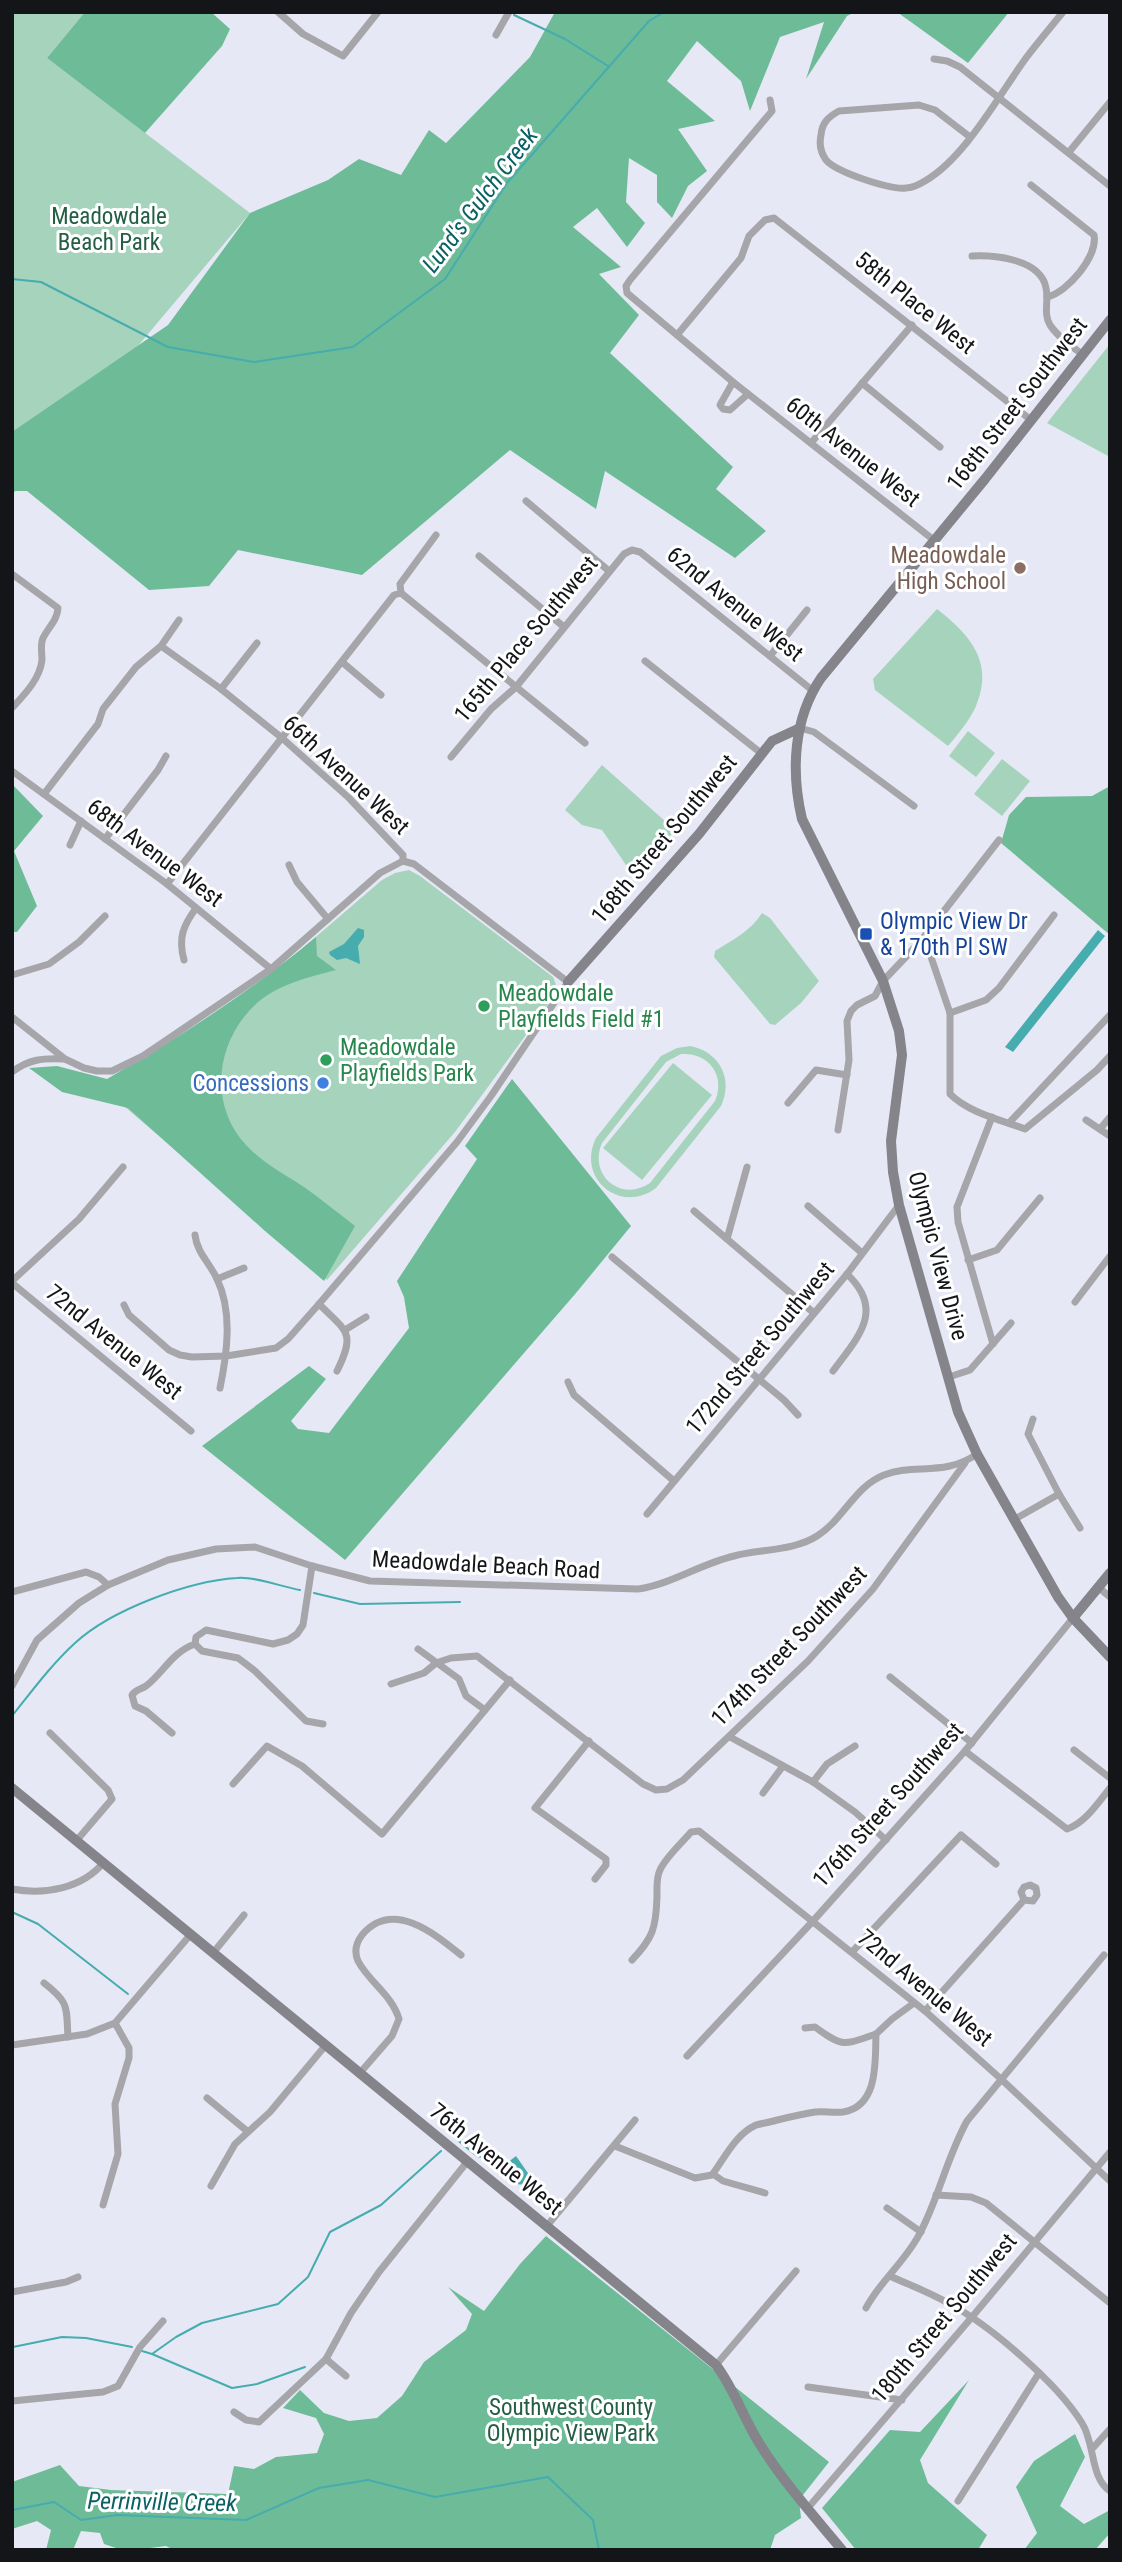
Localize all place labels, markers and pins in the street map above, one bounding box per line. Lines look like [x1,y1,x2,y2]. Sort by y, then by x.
place label: Meadowdale High School [890,542,1006,595]
marker: Meadowdale High School [1012,560,1028,576]
place label: Olympic View Dr & 170th Pl SW [880,908,1028,961]
marker: Olympic View Dr & 170th Pl SW [858,926,874,942]
place label: Meadowdale Playfields Field #1 [498,980,664,1033]
marker: Meadowdale Playfields Field #1 [476,998,492,1014]
place label: Meadowdale Playfields Park [340,1034,475,1087]
marker: Meadowdale Playfields Park [318,1052,334,1068]
place label: Concessions [192,1070,309,1097]
marker: Concessions [315,1075,331,1091]

